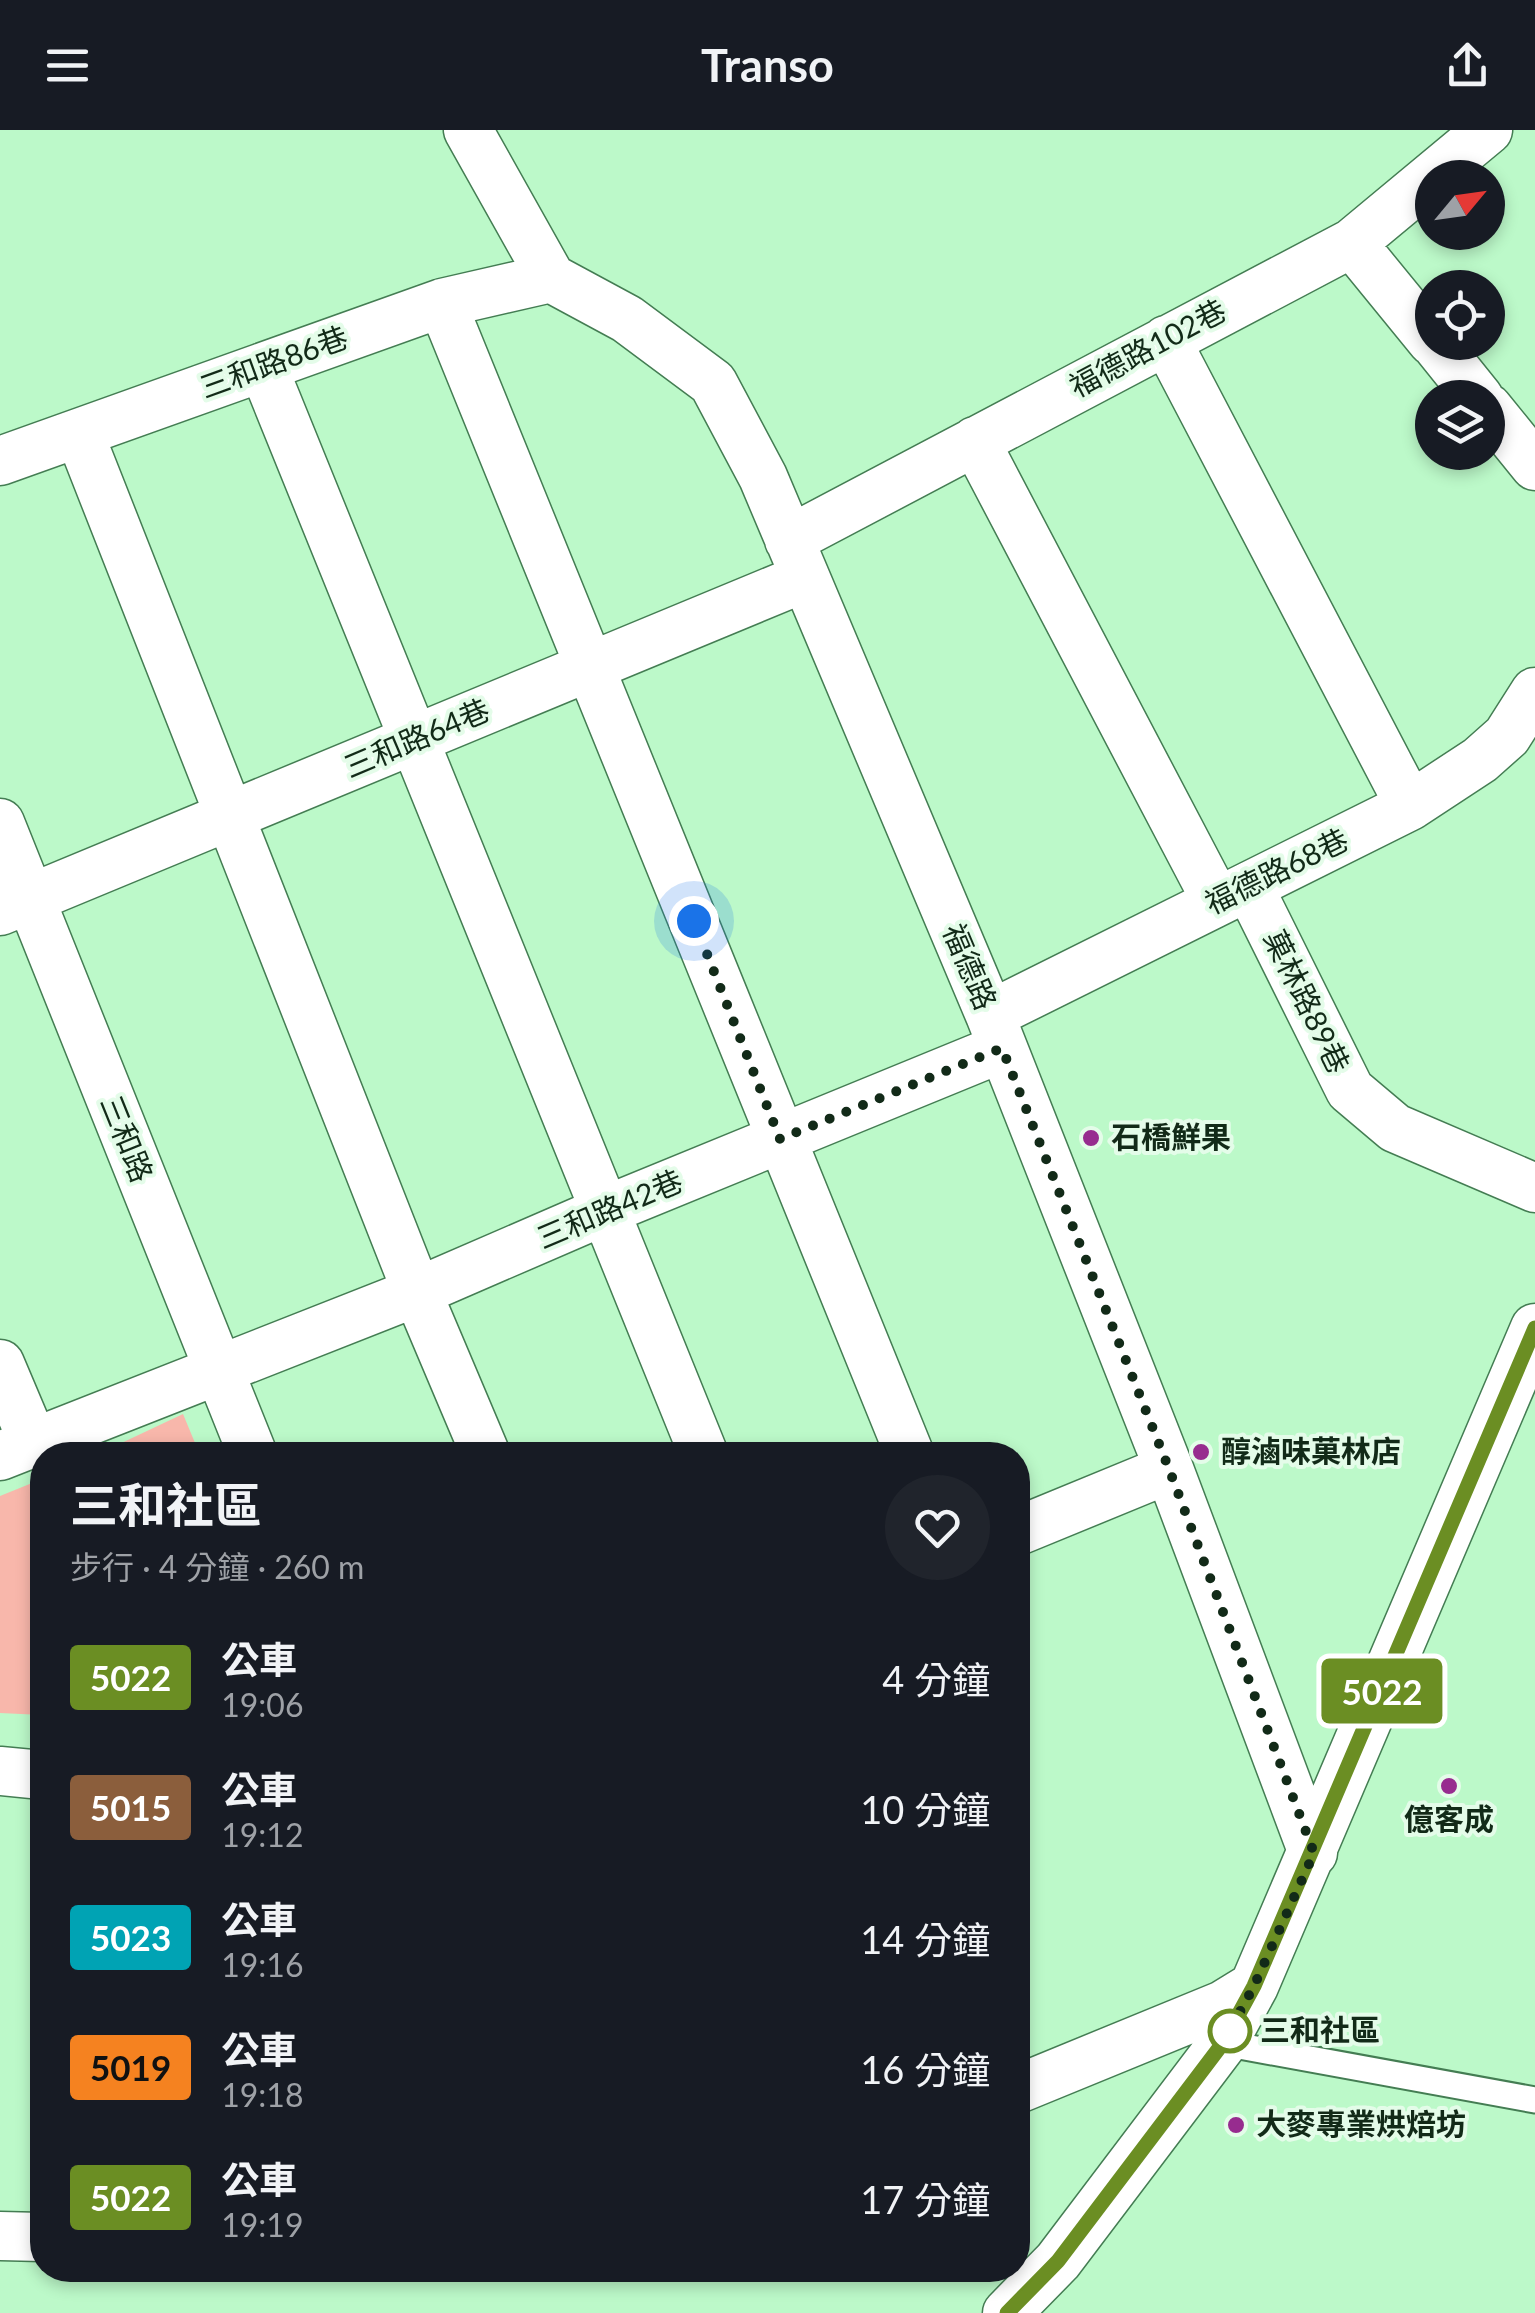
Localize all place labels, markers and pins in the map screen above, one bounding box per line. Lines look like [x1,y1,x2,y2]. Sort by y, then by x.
place label: 石橋鮮果 [1111,1118,1231,1154]
marker: 石橋鮮果 [1080,1127,1102,1149]
place label: 醇滷味菓林店 [1221,1432,1401,1468]
marker: 醇滷味菓林店 [1190,1441,1212,1463]
marker: 億客成 [1438,1775,1460,1797]
place label: 億客成 [1404,1800,1494,1836]
marker: 三和社區 [1209,2010,1251,2052]
place label: 三和社區 [1260,2011,1380,2047]
place label: 大麥專業烘焙坊 [1256,2105,1466,2141]
marker: 大麥專業烘焙坊 [1225,2114,1247,2136]

